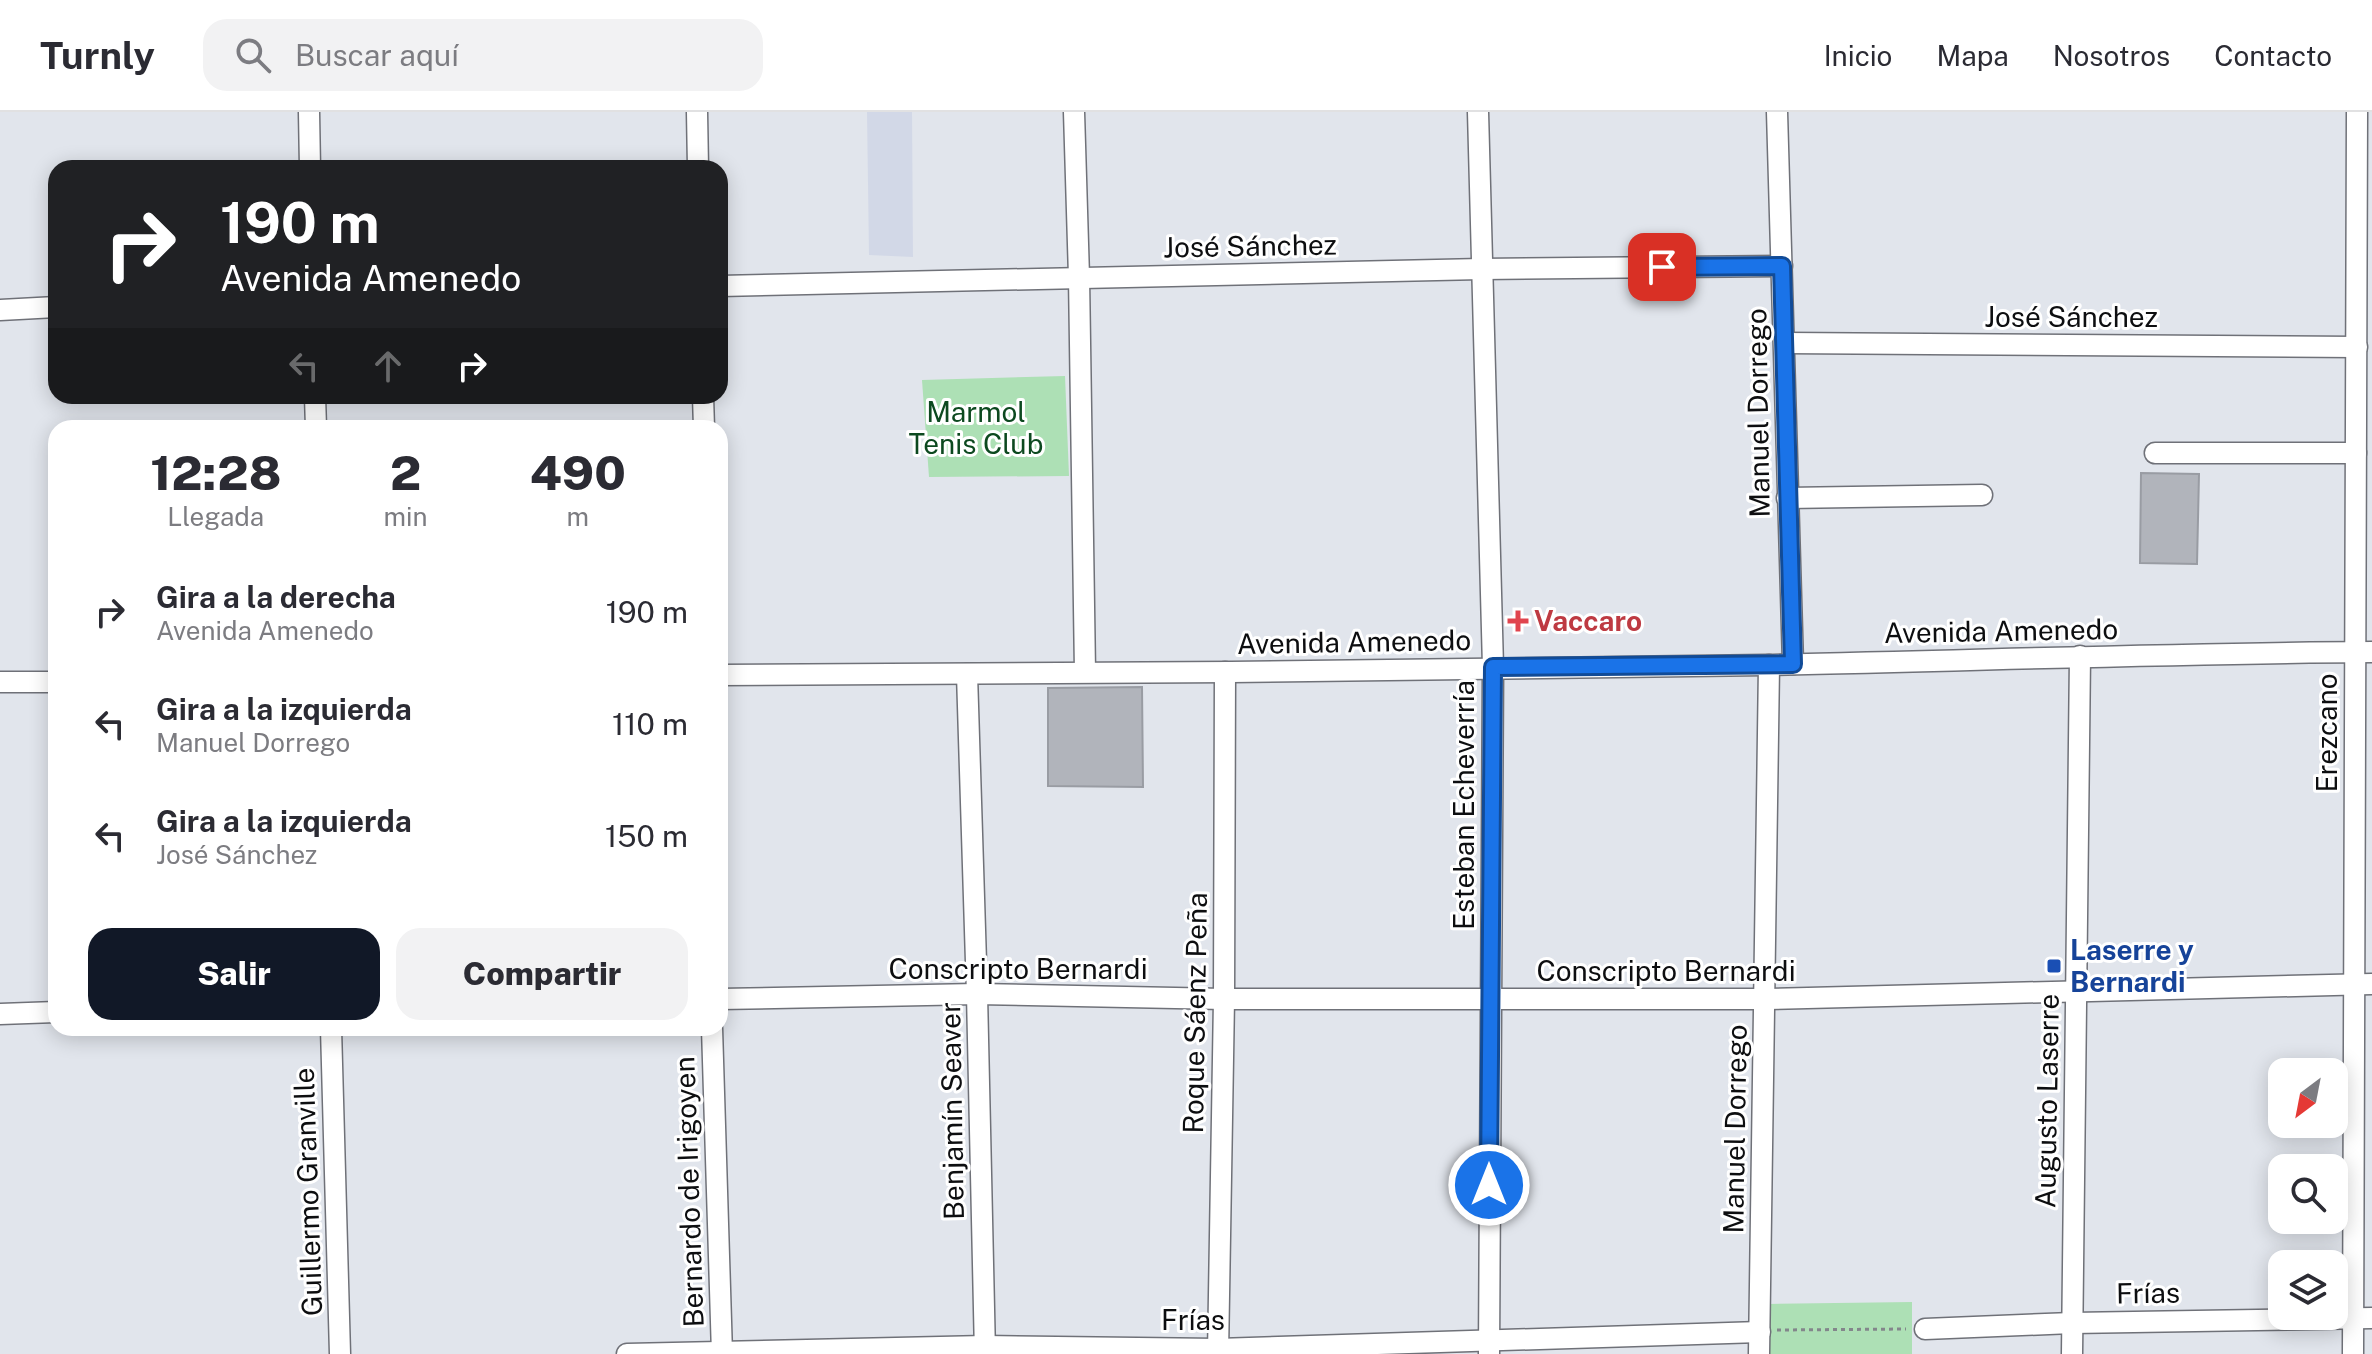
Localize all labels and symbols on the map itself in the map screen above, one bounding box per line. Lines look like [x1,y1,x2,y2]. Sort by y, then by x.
street label: José Sánchez [1163,227,1337,264]
pin [1628,233,1696,301]
street label: José Sánchez [1984,300,2158,333]
street label: Manuel Dorrego [1739,308,1776,518]
park label: Marmol Tenis Club [909,395,1043,460]
place label: Vaccaro [1534,604,1642,637]
marker: Vaccaro [1509,612,1527,630]
street label: Avenida Amenedo [1883,612,2119,649]
street label: Avenida Amenedo [1236,623,1472,660]
street label: Erezcano [2310,673,2343,793]
street label: Esteban Echeverría [1447,680,1480,930]
street label: Roque Sáenz Peña [1176,892,1213,1134]
place label: Laserre y Bernardi [2070,933,2194,998]
street label: Conscripto Bernardi [888,952,1148,985]
street label: Conscripto Bernardi [1536,954,1796,987]
marker: Laserre y Bernardi [2045,957,2063,975]
street label: Augusto Laserre [2028,993,2065,1209]
street label: Benjamín Seaver [933,1002,970,1220]
street label: Manuel Dorrego [1716,1024,1753,1234]
street label: Bernardo de Irigoyen [667,1056,710,1328]
north arrow [2268,1058,2348,1138]
street label: Guillermo Granville [287,1067,328,1317]
position arrow [1447,1143,1531,1227]
street label: Frías [2116,1275,2180,1310]
street label: Frías [1161,1303,1225,1336]

